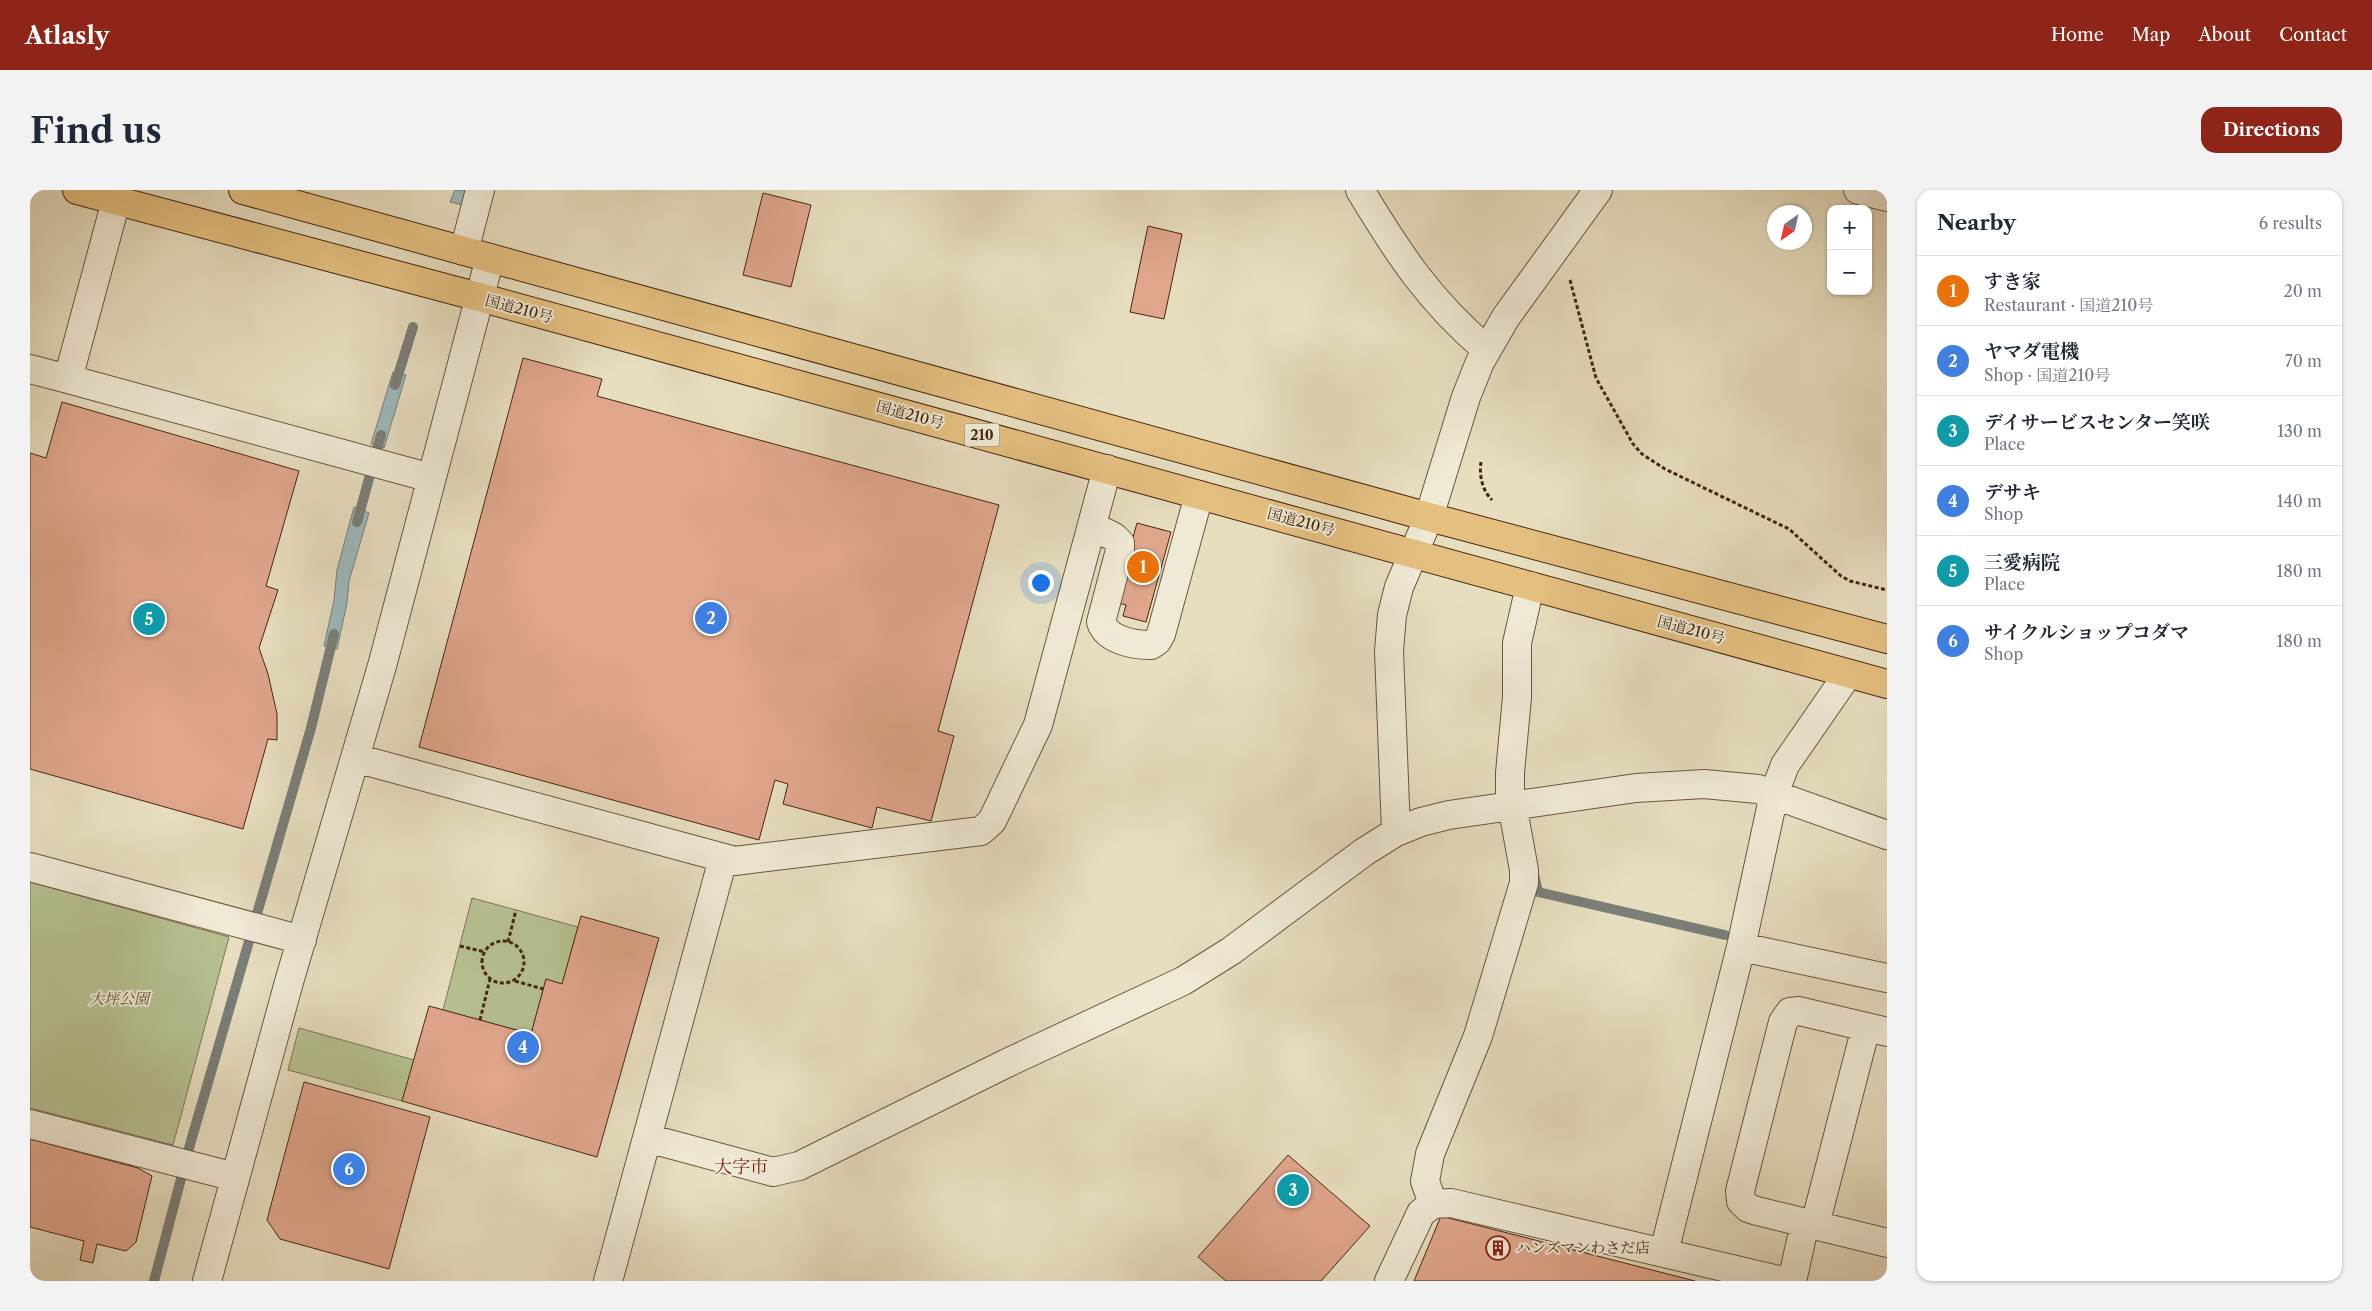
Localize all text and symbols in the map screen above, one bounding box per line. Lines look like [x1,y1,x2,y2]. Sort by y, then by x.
text: Atlasly [25,21,109,50]
text: Home [2051,24,2104,46]
text: Map [2132,24,2170,46]
text: About [2198,24,2251,46]
text: Contact [2279,24,2347,46]
button: Directions [2201,107,2342,153]
text: Find us [30,109,162,152]
north arrow [1767,205,1812,250]
map controls [1827,205,1872,295]
button: + [1827,205,1872,250]
text: Nearby [1937,210,2016,235]
text: 6 results [2259,213,2322,233]
button: − [1827,250,1872,295]
text: すき家 [1984,270,2041,293]
text: 1 [1949,281,1957,301]
text: 20 m [2283,281,2322,301]
street label: 国道210号 [483,290,555,327]
text: Restaurant · 国道210号 [1984,295,2153,315]
text: ヤマダ電機 [1984,340,2079,363]
text: 2 [1948,351,1958,371]
text: 70 m [2285,351,2322,371]
text: Shop · 国道210号 [1984,365,2110,385]
street label: 国道210号 [874,396,946,433]
text: デイサービスセンター笑咲 [1984,411,2210,434]
text: 3 [1948,421,1958,441]
text: 130 m [2277,421,2322,441]
road number: 210 [964,424,1000,446]
text: Place [1984,434,2025,454]
text: デサキ [1984,481,2041,504]
text: 4 [1948,491,1958,511]
text: 140 m [2277,491,2322,511]
street label: 国道210号 [1265,503,1337,540]
text: Shop [1984,504,2023,524]
pin: 1 [1127,548,1159,586]
text: 三愛病院 [1984,551,2060,574]
text: 5 [1949,561,1957,581]
text: 180 m [2276,561,2322,581]
your location [1028,570,1054,596]
text: Place [1984,574,2025,594]
pin: 2 [695,599,727,637]
pin: 5 [133,600,165,638]
street label: 国道210号 [1655,611,1727,648]
text: サイクルショップコダマ [1984,621,2189,644]
text: 6 [1948,631,1958,651]
text: 180 m [2276,631,2322,651]
text: Shop [1984,644,2023,664]
park label: 大坪公園 [89,989,152,1008]
pin: 4 [507,1028,539,1066]
pin: 6 [333,1150,365,1188]
district label: 大字市 [714,1156,768,1178]
pin: 3 [1277,1171,1309,1209]
building icon: ハンズマンわさだ店 [1485,1235,1511,1261]
place label: ハンズマンわさだ店 [1516,1238,1650,1257]

